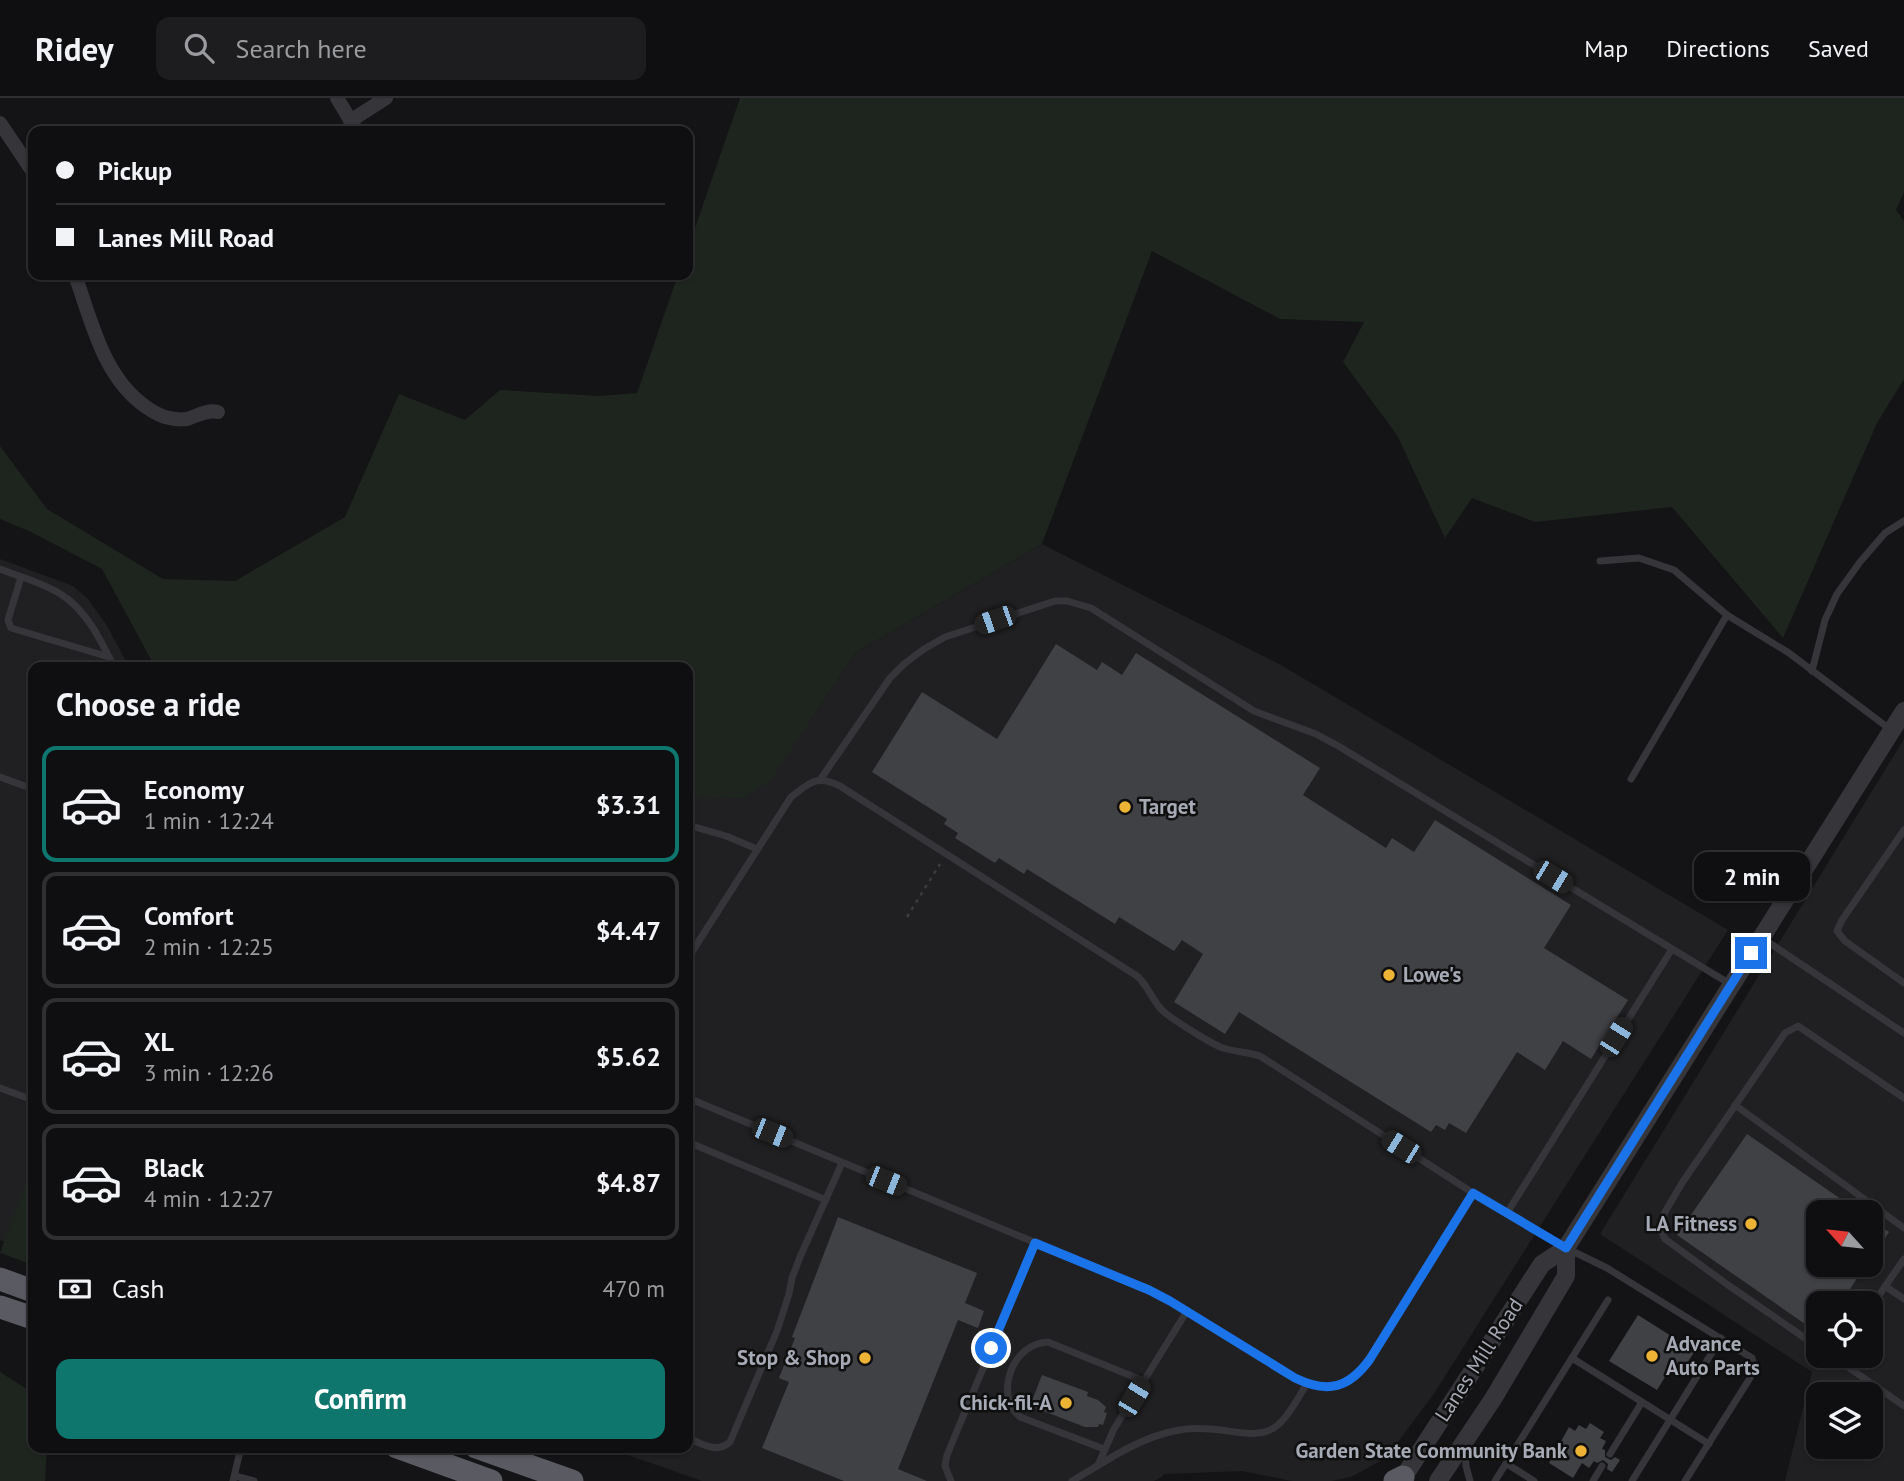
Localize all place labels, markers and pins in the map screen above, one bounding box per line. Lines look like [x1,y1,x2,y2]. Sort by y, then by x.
place label: Target [1139,793,1196,820]
marker: Target [1117,799,1133,815]
place label: Lowe's [1403,961,1462,988]
marker: Lowe's [1381,967,1397,983]
place label: LA Fitness [1645,1210,1737,1237]
marker: LA Fitness [1743,1216,1759,1232]
place label: Advance Auto Parts [1666,1330,1760,1381]
place label: Stop & Shop [737,1344,851,1371]
marker: Advance Auto Parts [1644,1348,1660,1364]
marker: Stop & Shop [857,1350,873,1366]
place label: Chick-fil-A [959,1389,1052,1416]
marker: Chick-fil-A [1058,1395,1074,1411]
place label: Garden State Community Bank [1295,1437,1568,1464]
marker: Garden State Community Bank [1573,1443,1589,1459]

